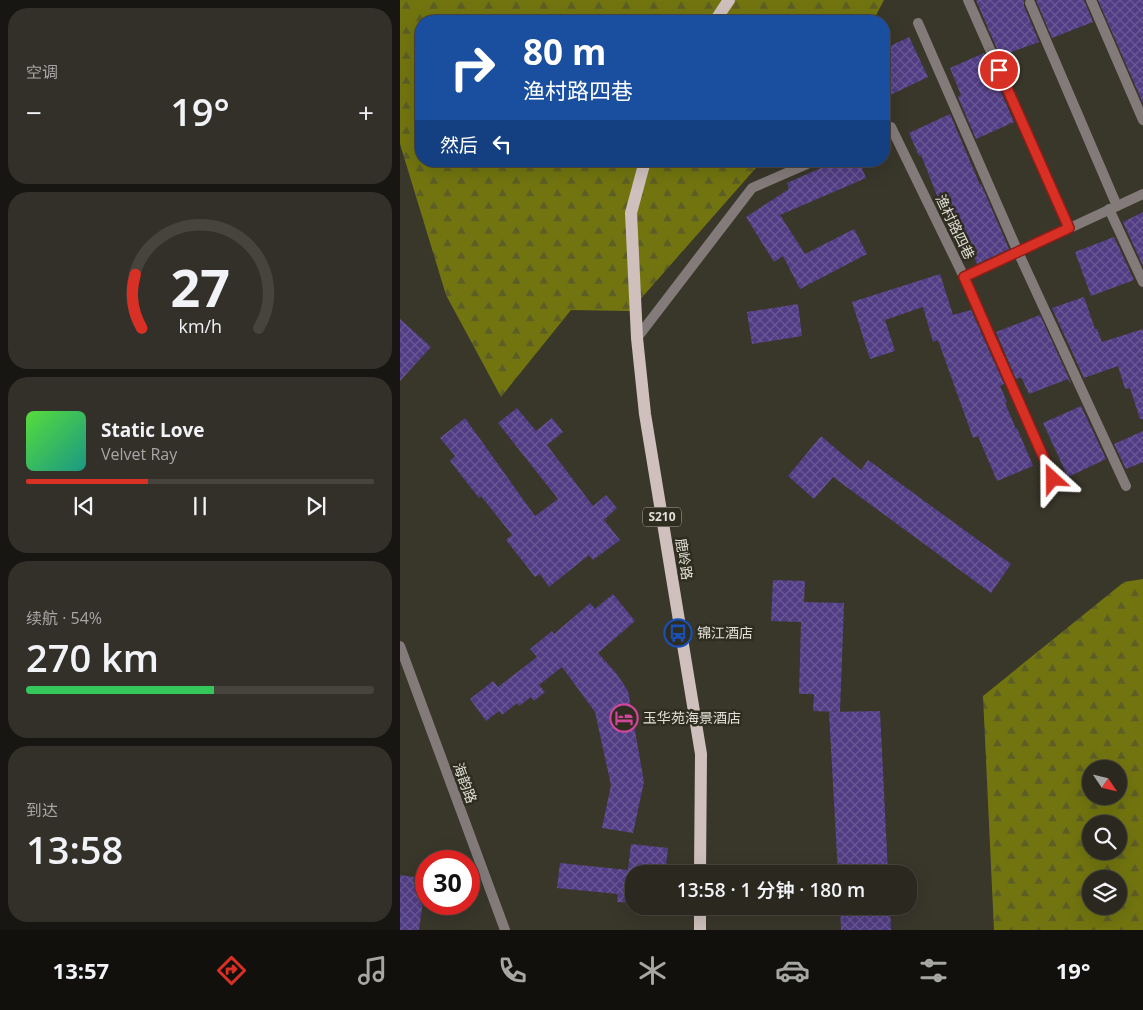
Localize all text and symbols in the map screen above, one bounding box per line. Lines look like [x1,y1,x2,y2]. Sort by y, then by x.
text: 80 m [523,28,606,75]
icon: right [440,35,505,100]
pin [978,49,1020,91]
icon: arrive [985,56,1013,84]
text: 空调 [26,61,58,83]
text: 渔村路四巷 [523,75,633,105]
text: 19° [170,85,230,137]
text: − [26,93,42,131]
text: + [358,93,374,131]
icon: left [488,130,516,158]
text: 然后 [440,132,478,158]
street label: 渔村路四巷 [932,191,979,262]
text: 27 [170,251,230,322]
text: km/h [178,314,222,338]
text: Static Love [101,417,204,443]
text: Velvet Ray [101,443,177,465]
position arrow [1026,452,1078,504]
icon: previous [70,492,98,520]
icon: pause [186,492,214,520]
icon: next [302,492,330,520]
road number: S210 [643,508,681,526]
street label: 鹿岭路 [672,537,697,581]
text: 续航 · 54% [26,607,102,629]
bus stop icon: 锦江酒店 [663,618,693,648]
place label: 锦江酒店 [697,623,753,642]
text: 270 km [26,631,159,683]
hotel icon: 玉华苑海景酒店 [609,703,639,733]
place label: 玉华苑海景酒店 [643,708,741,727]
street label: 海韵路 [449,760,482,806]
north arrow [1082,760,1128,805]
map controls [1082,760,1127,915]
text: 到达 [26,799,58,821]
button: search [1082,815,1127,860]
text: 13:58 [26,823,123,875]
speed limit sign: 30 [415,850,480,915]
button: layers [1082,870,1127,915]
text: 13:58 · 1 分钟 · 180 m [677,877,865,903]
icon: directions [214,953,249,988]
icon: music [355,953,390,988]
icon: phone [495,953,530,988]
icon: climate [635,953,670,988]
icon: car [775,953,810,988]
icon: filters [916,953,951,988]
text: 13:57 [53,955,109,985]
text: 19° [1056,955,1090,985]

